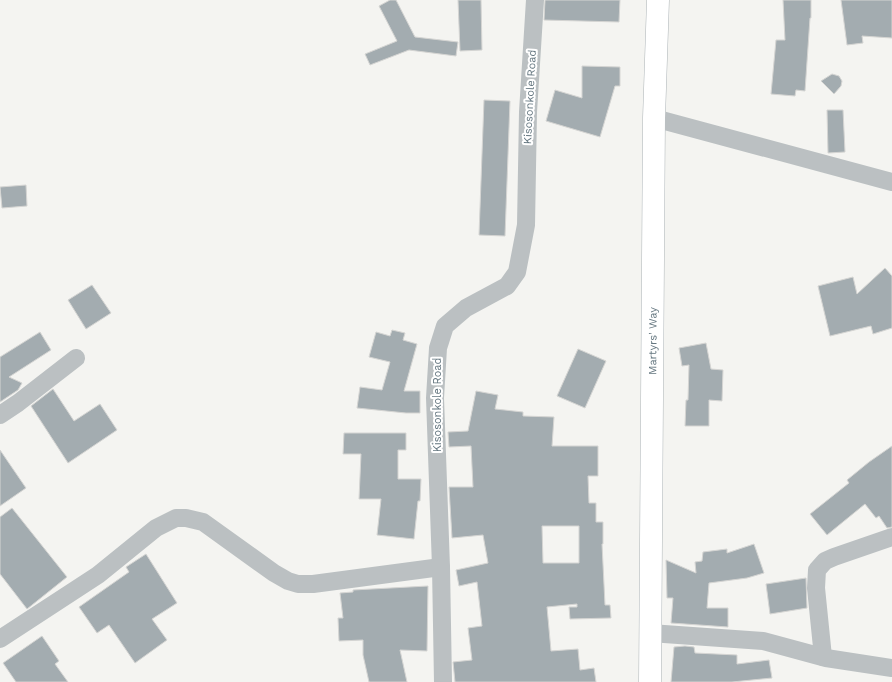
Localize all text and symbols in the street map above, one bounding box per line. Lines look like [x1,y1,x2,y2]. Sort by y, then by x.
street label: Kisosonkole Road [521,49,539,145]
street label: Martyrs' Way [646,307,659,375]
street label: Kisosonkole Road [431,358,444,452]

